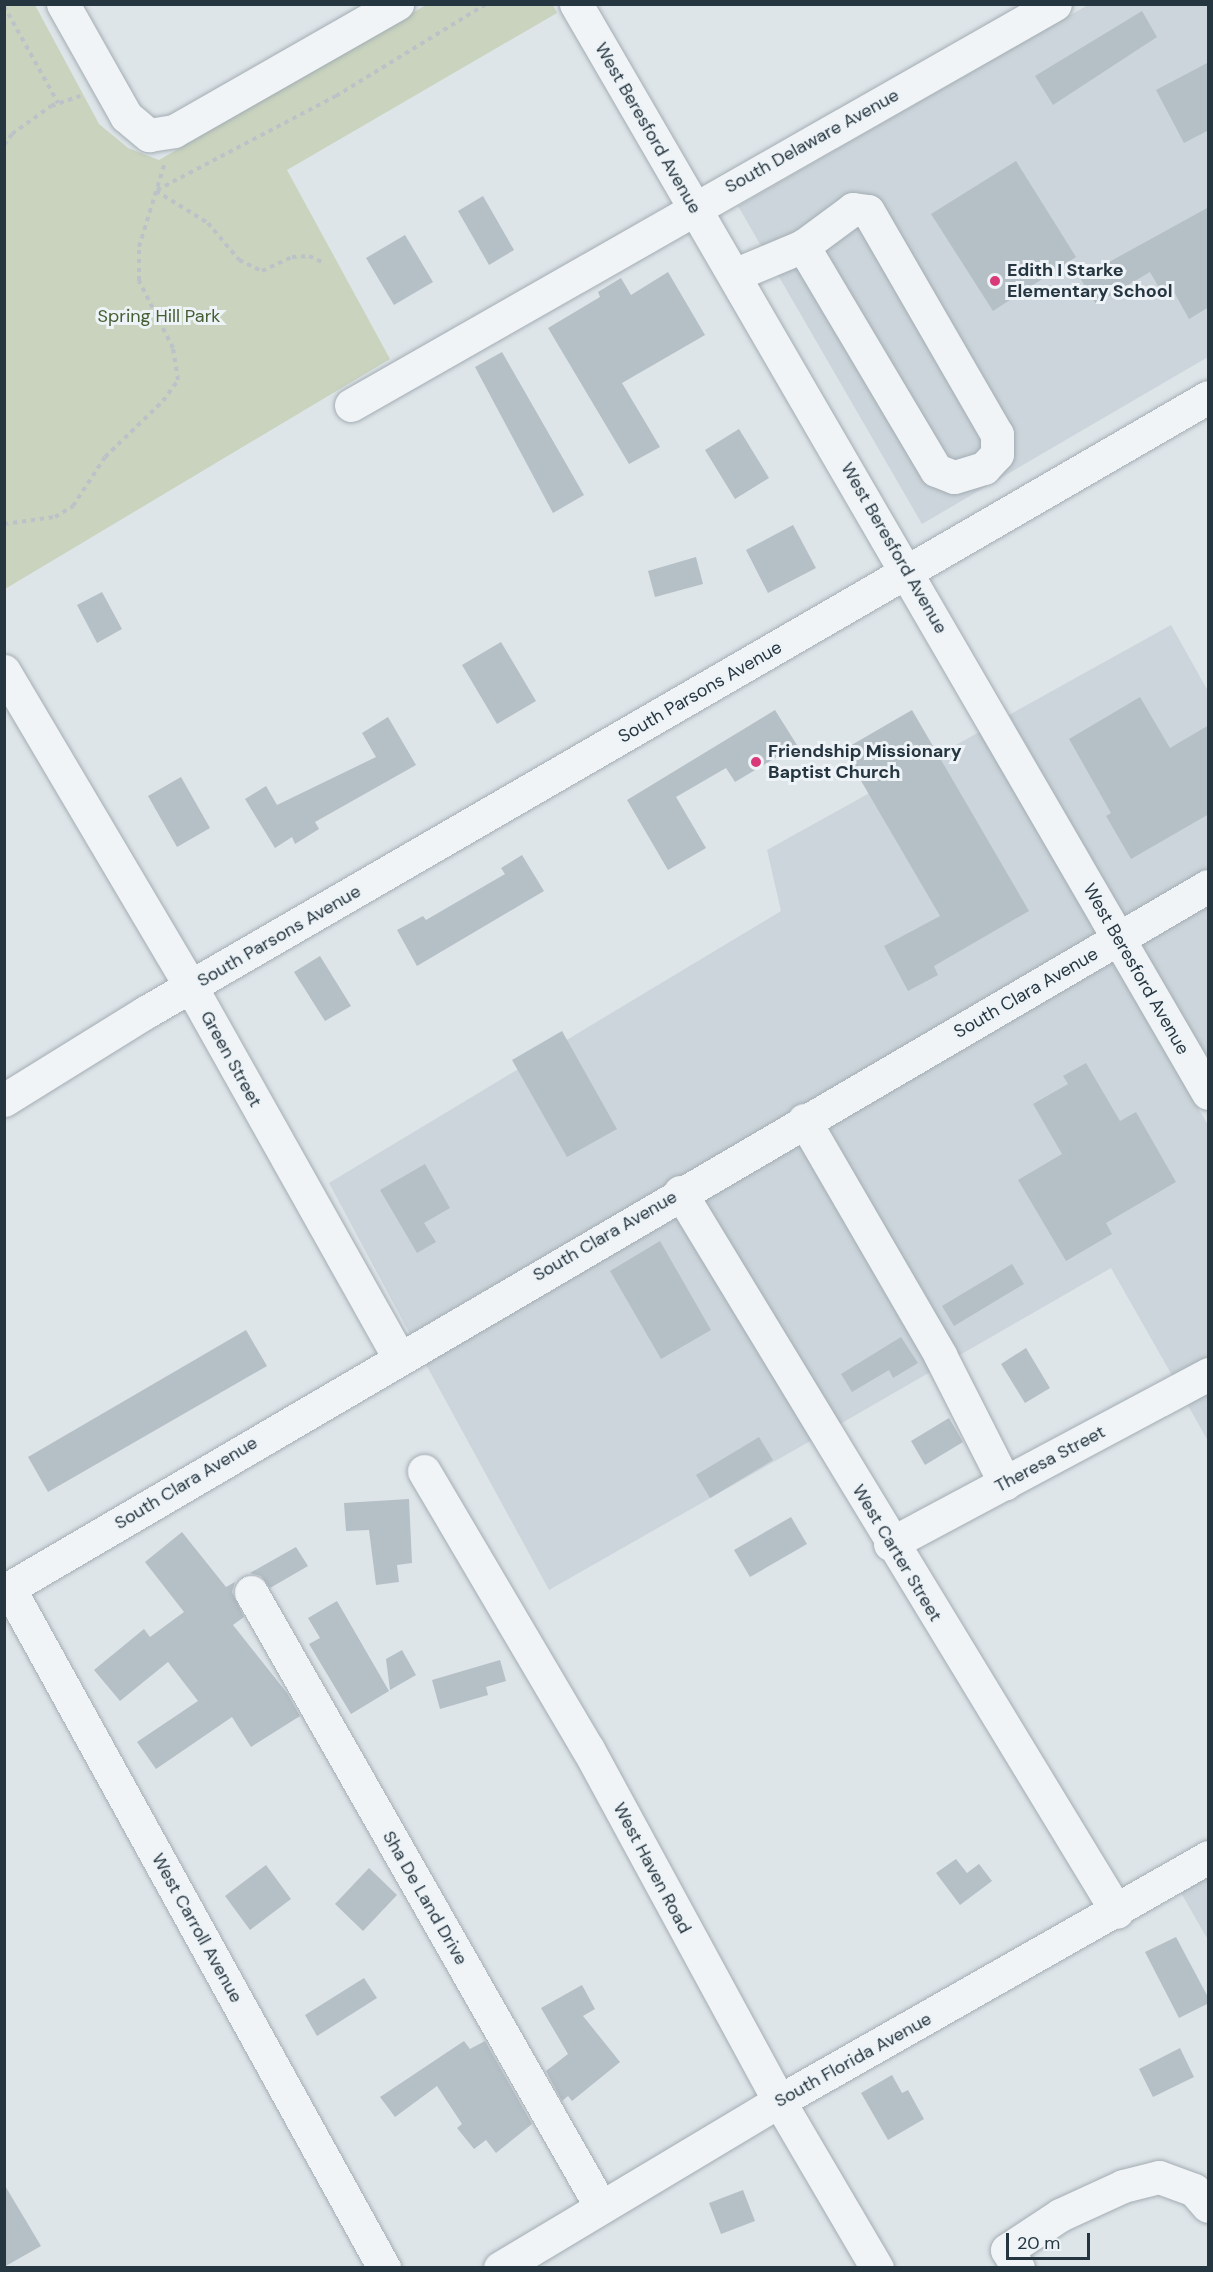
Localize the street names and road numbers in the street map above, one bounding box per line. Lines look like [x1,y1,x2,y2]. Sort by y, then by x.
street label: West Beresford Avenue [590,39,706,217]
street label: South Delaware Avenue [721,84,903,198]
street label: West Beresford Avenue [836,459,952,637]
street label: South Parsons Avenue [614,636,786,748]
street label: South Parsons Avenue [193,880,365,992]
street label: West Beresford Avenue [1078,880,1194,1058]
street label: South Clara Avenue [950,943,1102,1043]
street label: Green Street [196,1007,266,1111]
street label: South Clara Avenue [529,1186,681,1286]
street label: Theresa Street [991,1421,1109,1497]
street label: South Clara Avenue [111,1432,261,1534]
street label: West Carter Street [848,1481,946,1625]
street label: West Haven Road [608,1799,696,1937]
street label: Sha De Land Drive [378,1827,472,1969]
street label: West Carroll Avenue [147,1849,247,2007]
street label: South Florida Avenue [771,2008,935,2112]

